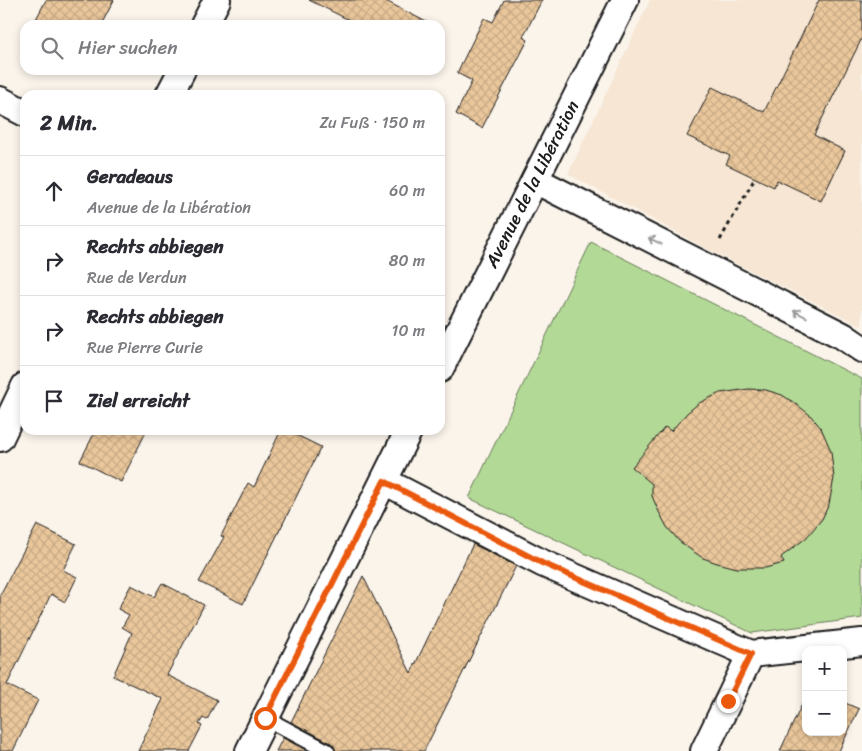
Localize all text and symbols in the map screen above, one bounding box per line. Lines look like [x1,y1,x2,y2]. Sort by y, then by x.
search box [20,20,445,75]
text: Hier suchen [78,31,178,64]
icon: search [38,34,66,62]
street label: Avenue de la Libération [475,94,588,274]
text: 2 Min. [40,104,98,142]
text: Zu Fuß · 150 m [319,108,425,137]
text: Geradeaus [87,160,173,193]
text: 60 m [389,176,425,205]
icon: ahead [40,177,68,205]
text: Avenue de la Libération [87,193,251,222]
text: Rechts abbiegen [87,230,224,263]
one-way arrow [648,236,663,245]
text: 80 m [389,246,425,275]
icon: right [40,247,68,275]
text: Rue de Verdun [87,263,187,292]
text: Rechts abbiegen [87,300,224,333]
one-way arrow [793,309,808,318]
text: 10 m [392,316,425,345]
icon: right [40,317,68,345]
text: Rue Pierre Curie [87,333,203,362]
text: Ziel erreicht [87,384,190,417]
icon: arrive [40,387,68,415]
map controls [802,646,847,736]
button: + [802,646,847,691]
route end [717,690,740,713]
button: − [802,691,847,736]
route start [254,707,277,730]

